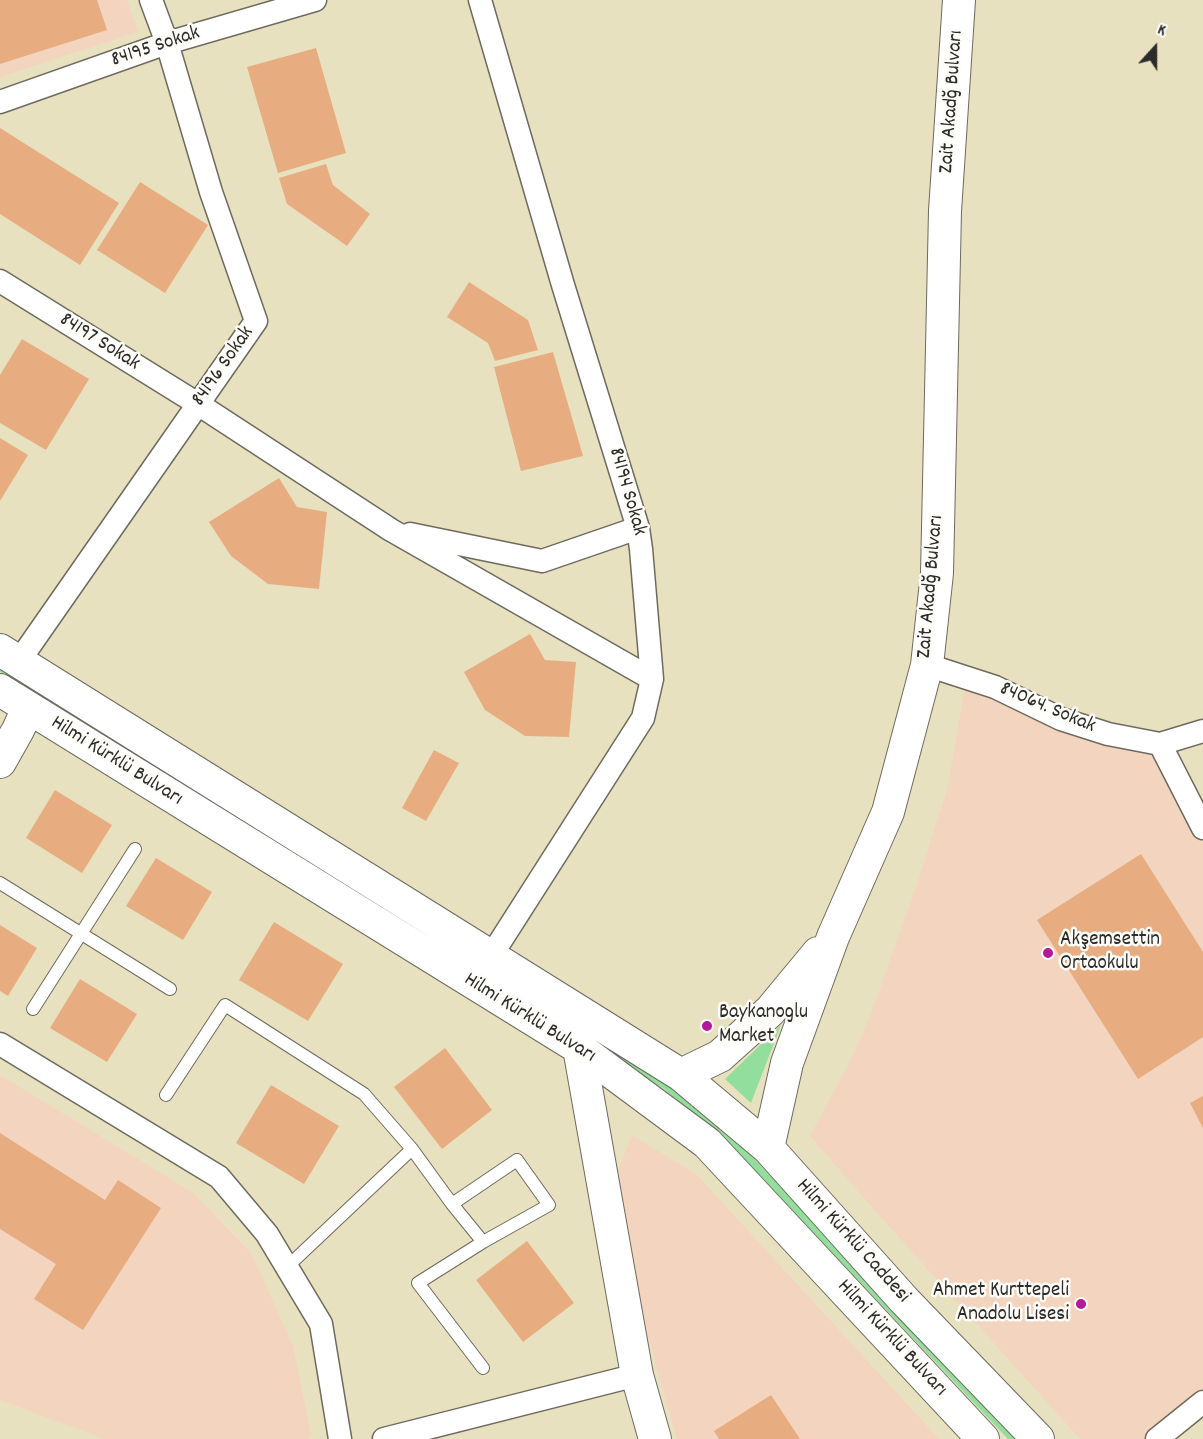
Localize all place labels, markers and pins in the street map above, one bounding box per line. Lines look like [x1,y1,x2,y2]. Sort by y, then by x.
place label: Akşemsettin Ortaokulu [1060,928,1160,978]
marker: Akşemsettin Ortaokulu [1041,946,1055,960]
place label: Baykanoglu Market [719,1001,808,1051]
marker: Baykanoglu Market [700,1019,714,1033]
place label: Ahmet Kurttepeli Anadolu Lisesi [933,1279,1069,1329]
marker: Ahmet Kurttepeli Anadolu Lisesi [1074,1297,1088,1311]

